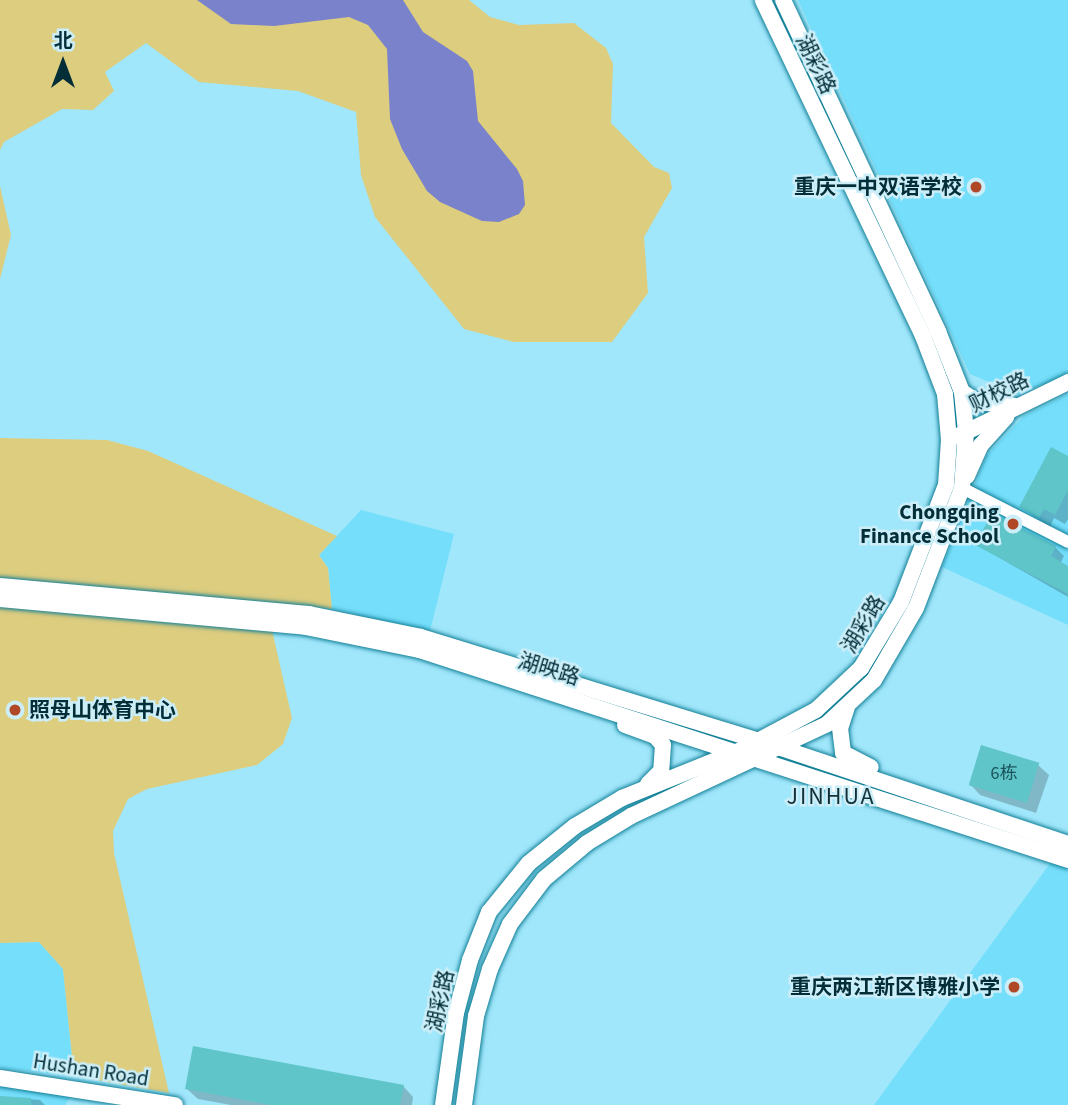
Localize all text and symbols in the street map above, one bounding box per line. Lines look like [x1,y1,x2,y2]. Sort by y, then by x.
north arrow [28,28,98,98]
text: 北 [53,28,73,55]
street label: 湖彩路 [791,30,841,98]
place label: 重庆一中双语学校 [794,174,962,200]
marker: 重庆一中双语学校 [968,179,984,195]
street label: 财校路 [965,367,1033,417]
place label: Chongqing Finance School [860,499,999,549]
marker: Chongqing Finance School [1005,516,1021,532]
street label: 湖彩路 [836,591,890,657]
street label: 湖映路 [515,648,583,690]
place label: 照母山体育中心 [29,697,176,723]
marker: 照母山体育中心 [7,702,23,718]
house number: 6栋 [991,763,1017,785]
district label: JINHUA [787,783,875,811]
street label: 湖彩路 [421,968,459,1034]
place label: 重庆两江新区博雅小学 [790,974,1000,1000]
marker: 重庆两江新区博雅小学 [1006,979,1022,995]
street label: Hushan Road [31,1048,151,1092]

